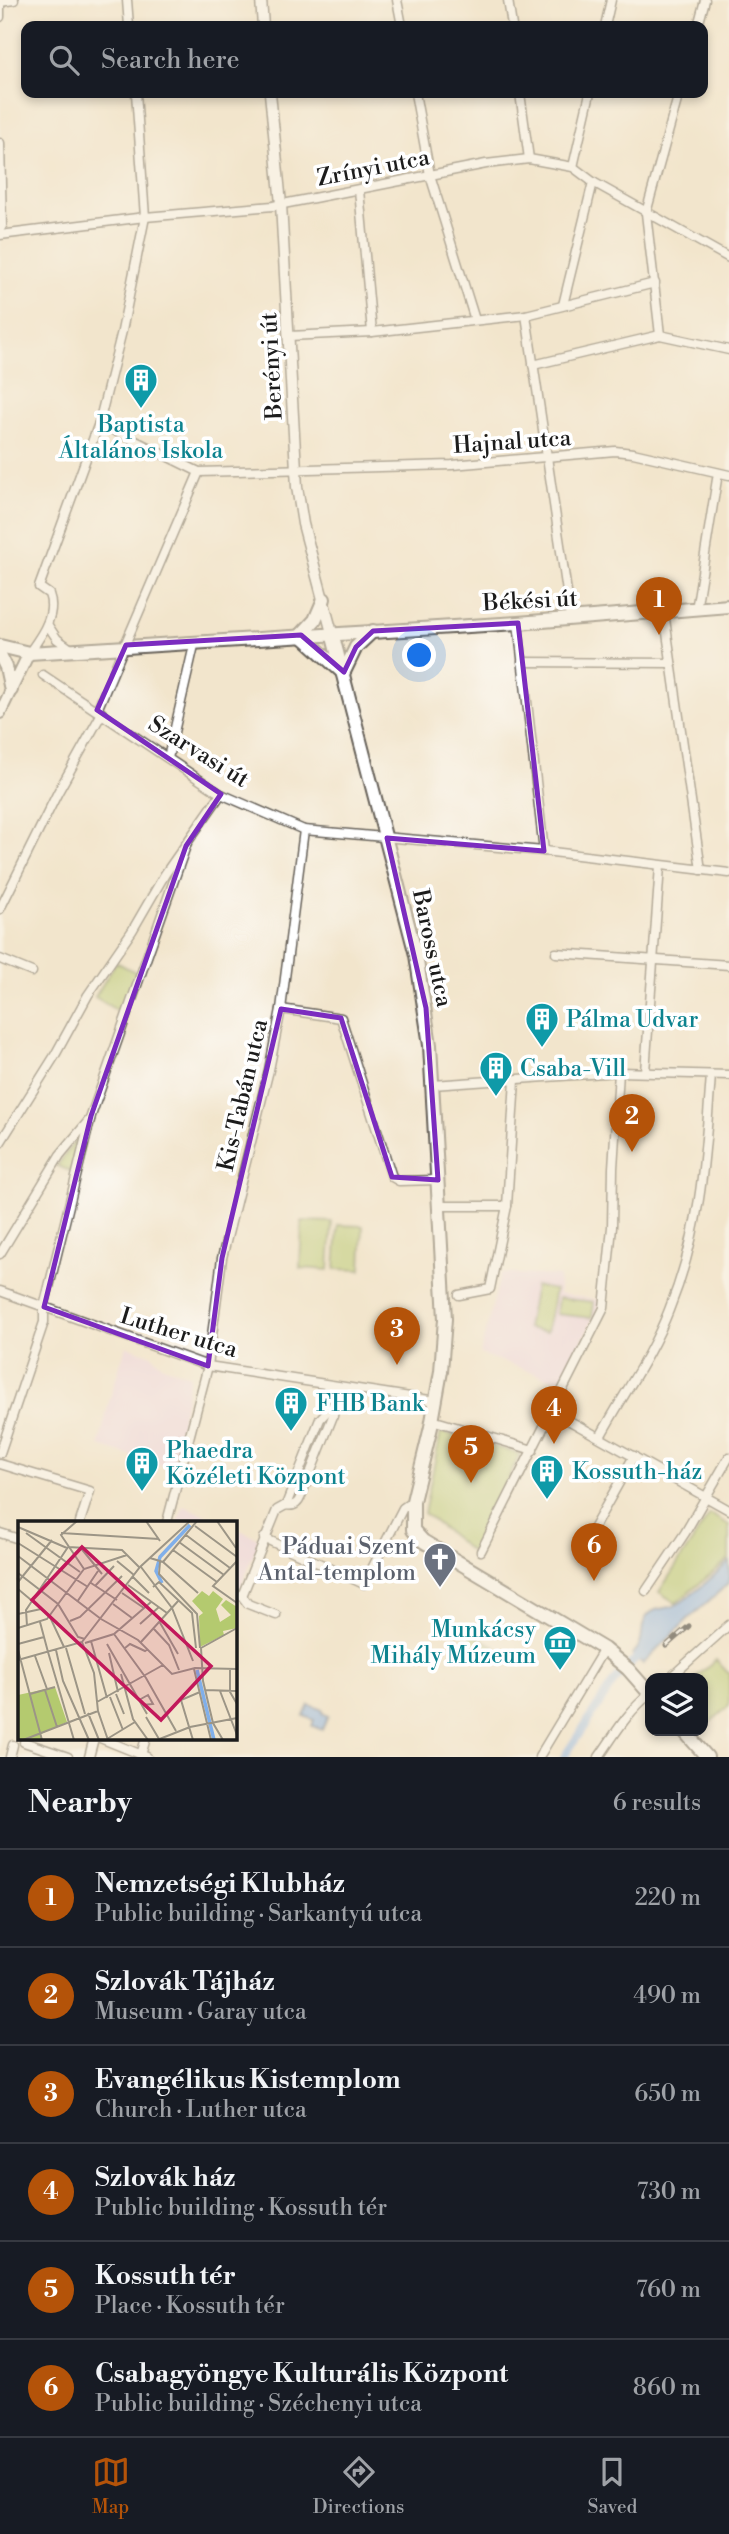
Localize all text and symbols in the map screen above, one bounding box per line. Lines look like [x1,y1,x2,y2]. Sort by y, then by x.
search box [21,21,708,98]
icon: search [45,41,83,79]
text: Search here [101,44,240,76]
street label: Zrínyi utca [314,143,432,193]
street label: Berényi út [255,312,289,421]
building icon: Baptista Általános Iskola [122,361,160,410]
place label: Baptista Általános Iskola [58,411,224,465]
street label: Hajnal utca [452,424,573,460]
pin: 1 [636,577,682,635]
street label: Békési út [481,585,578,618]
your location [402,638,436,672]
street label: Szarvasi út [143,710,254,794]
street label: Baross utca [406,886,458,1010]
building icon: Pálma Udvar [523,1000,561,1049]
place label: Pálma Udvar [566,1006,698,1034]
street label: Kis-Tabán utca [212,1016,274,1174]
building icon: Csaba-Vill [477,1049,515,1098]
place label: Csaba-Vill [520,1055,626,1083]
pin: 2 [609,1094,655,1152]
street label: Luther utca [117,1302,241,1364]
pin: 3 [374,1307,420,1365]
building icon: FHB Bank [272,1384,310,1433]
pin: 4 [531,1386,577,1444]
place label: FHB Bank [316,1390,425,1418]
pin: 5 [448,1425,494,1483]
place label: Phaedra Közéleti Központ [166,1437,346,1491]
building icon: Phaedra Közéleti Központ [123,1444,161,1493]
building icon: Kossuth-ház [528,1452,566,1501]
place label: Kossuth-ház [572,1458,702,1486]
inset map [18,1521,236,1740]
pin: 6 [571,1523,617,1581]
place label: Páduai Szent Antal-templom [257,1533,416,1587]
church icon: Páduai Szent Antal-templom [421,1540,459,1589]
place label: Munkácsy Mihály Múzeum [371,1616,537,1670]
museum icon: Munkácsy Mihály Múzeum [541,1623,579,1672]
map controls [645,1673,708,1736]
button: layers [645,1673,708,1736]
text: Nearby [28,1784,132,1822]
text: 6 results [613,1789,701,1817]
text: Nemzetségi Klubház [95,1868,345,1900]
text: 1 [45,1884,57,1912]
text: 220 m [635,1884,701,1912]
text: Public building · Sarkantyú utca [95,1900,422,1928]
text: Szlovák Tájház [95,1966,275,1998]
text: 2 [44,1982,58,2010]
text: 490 m [633,1982,701,2010]
text: Museum · Garay utca [95,1998,307,2026]
text: Evangélikus Kistemplom [95,2064,401,2096]
text: 3 [44,2080,58,2108]
text: 650 m [634,2080,701,2108]
text: Church · Luther utca [95,2096,307,2124]
text: Szlovák ház [95,2162,235,2194]
text: 4 [43,2178,59,2206]
text: 730 m [637,2178,701,2206]
text: Public building · Kossuth tér [95,2194,387,2222]
text: Kossuth tér [95,2260,236,2292]
text: 5 [44,2276,58,2304]
text: 760 m [636,2276,701,2304]
text: Place · Kossuth tér [95,2292,285,2320]
text: Csabagyöngye Kulturális Központ [95,2358,508,2390]
text: 6 [44,2374,58,2402]
text: 860 m [633,2374,701,2402]
text: Public building · Széchenyi utca [95,2390,422,2418]
tab: Map [92,2453,130,2519]
tab: Directions [313,2453,404,2519]
tab: Saved [588,2453,637,2519]

